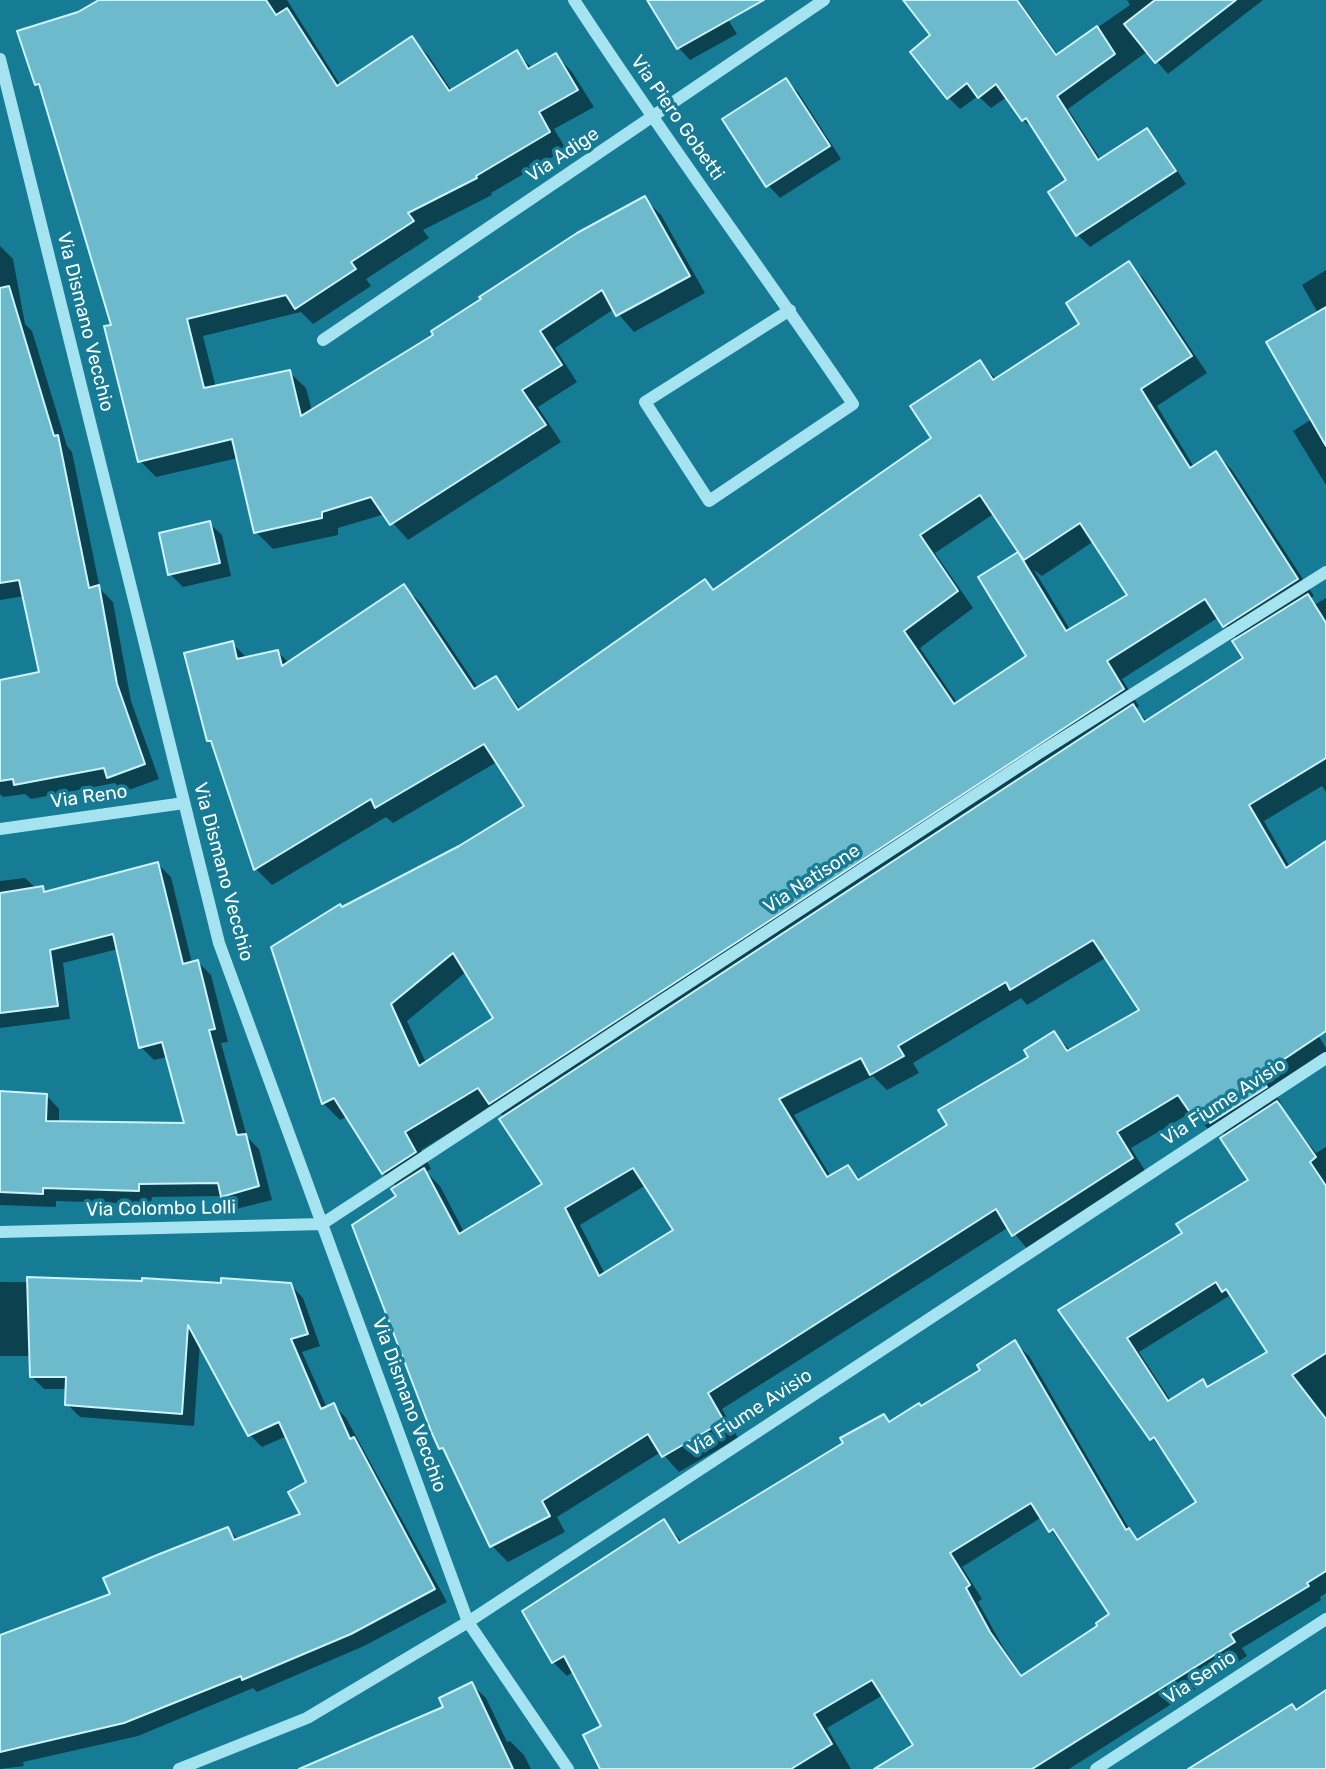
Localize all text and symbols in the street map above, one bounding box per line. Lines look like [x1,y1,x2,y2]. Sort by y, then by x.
street label: Via Piero Gobetti [625,51,729,185]
street label: Via Adige [522,122,604,188]
street label: Via Dismano Vecchio [52,230,118,414]
street label: Via Reno [49,780,129,814]
street label: Via Dismano Vecchio [188,780,258,964]
street label: Via Natisone [759,839,865,919]
street label: Via Fiume Avisio [1157,1053,1291,1151]
street label: Via Colombo Lolli [86,1196,236,1222]
street label: Via Dismano Vecchio [367,1315,451,1495]
street label: Via Fiume Avisio [683,1364,817,1462]
street label: Via Senio [1160,1646,1240,1710]

